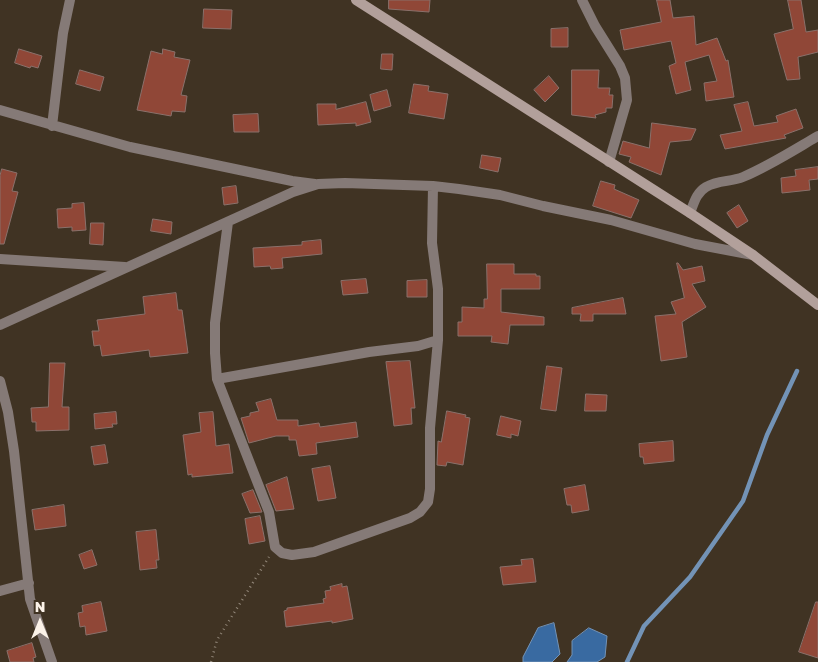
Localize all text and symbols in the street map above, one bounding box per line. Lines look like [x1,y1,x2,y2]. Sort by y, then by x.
north arrow [15,597,65,647]
text: N [35,598,45,615]

